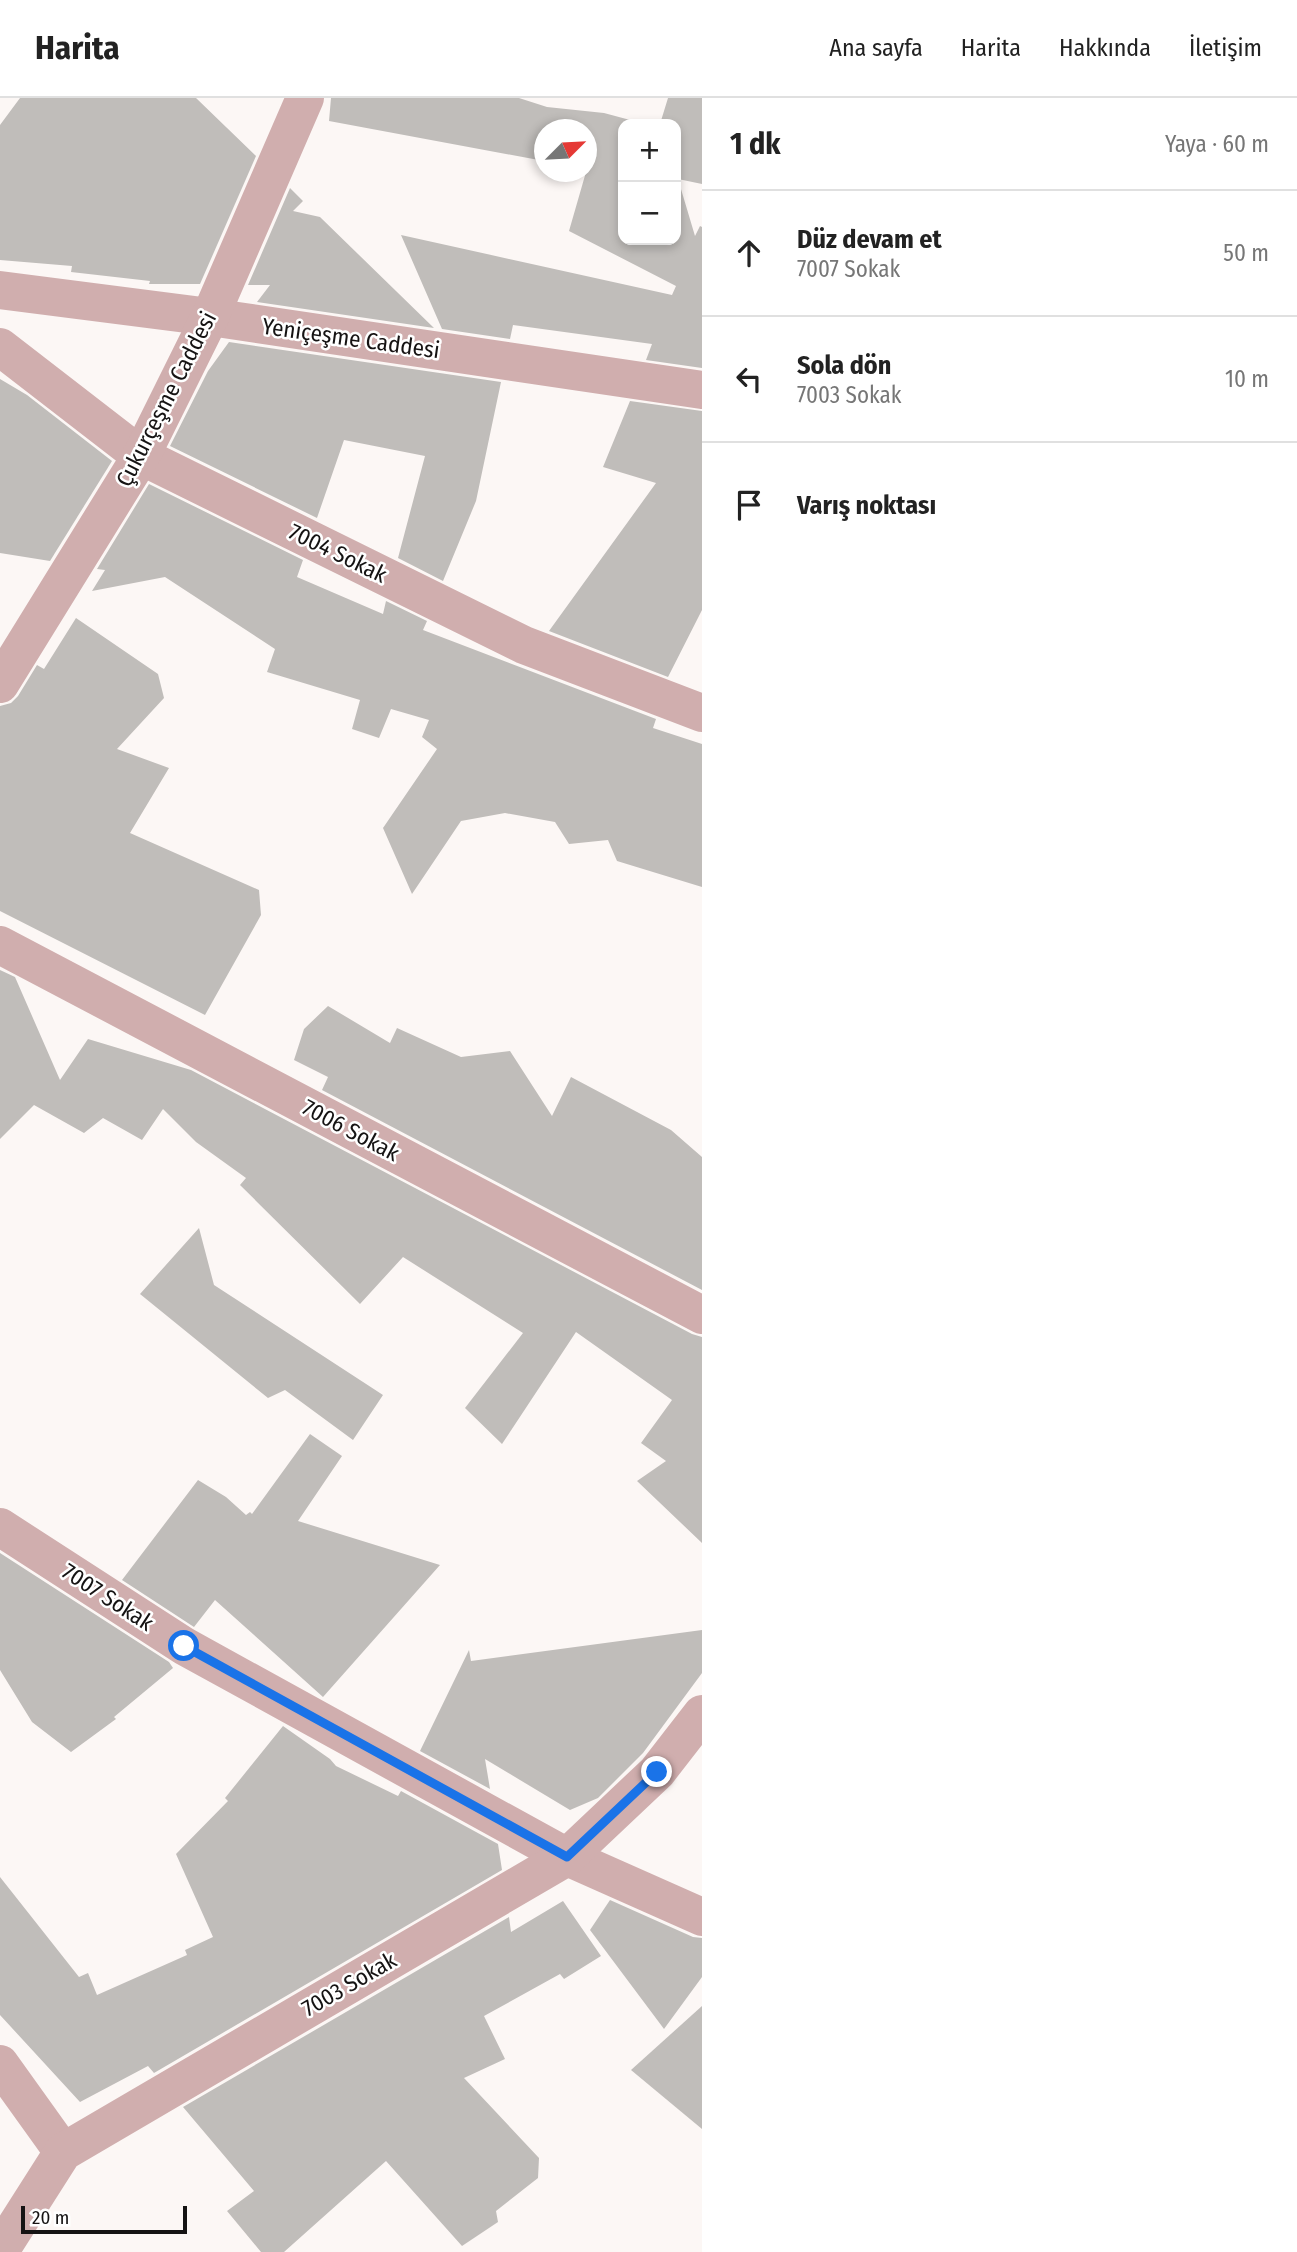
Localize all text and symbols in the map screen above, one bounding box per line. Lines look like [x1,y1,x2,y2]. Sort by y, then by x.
text: Harita [35,28,120,68]
text: Ana sayfa [829,34,923,62]
text: Harita [961,34,1021,62]
text: Hakkında [1059,34,1151,62]
text: İletişim [1189,34,1262,62]
north arrow [534,119,597,182]
map controls [618,119,681,245]
button: + [618,119,681,182]
text: 1 dk [730,126,781,162]
text: Yaya · 60 m [1165,130,1269,158]
button: − [618,182,681,245]
text: Düz devam et [797,224,942,255]
icon: ahead [730,234,768,272]
text: 50 m [1223,239,1269,267]
text: 7007 Sokak [797,255,900,283]
street label: Çukurçeşme Caddesi [110,307,222,491]
street label: Yeniçeşme Caddesi [261,312,441,364]
text: Sola dön [797,350,891,381]
icon: left [730,360,768,398]
text: 10 m [1225,365,1269,393]
text: 7003 Sokak [797,381,901,409]
icon: arrive [730,486,768,524]
text: Varış noktası [797,490,936,521]
street label: 7004 Sokak [284,517,392,589]
street label: 7006 Sokak [298,1093,404,1167]
street label: 7007 Sokak [57,1557,159,1637]
route start [168,1630,199,1661]
route end [641,1756,672,1787]
street label: 7003 Sokak [297,1946,401,2022]
scale bar [21,2203,187,2235]
text: 20 m [32,2206,69,2229]

